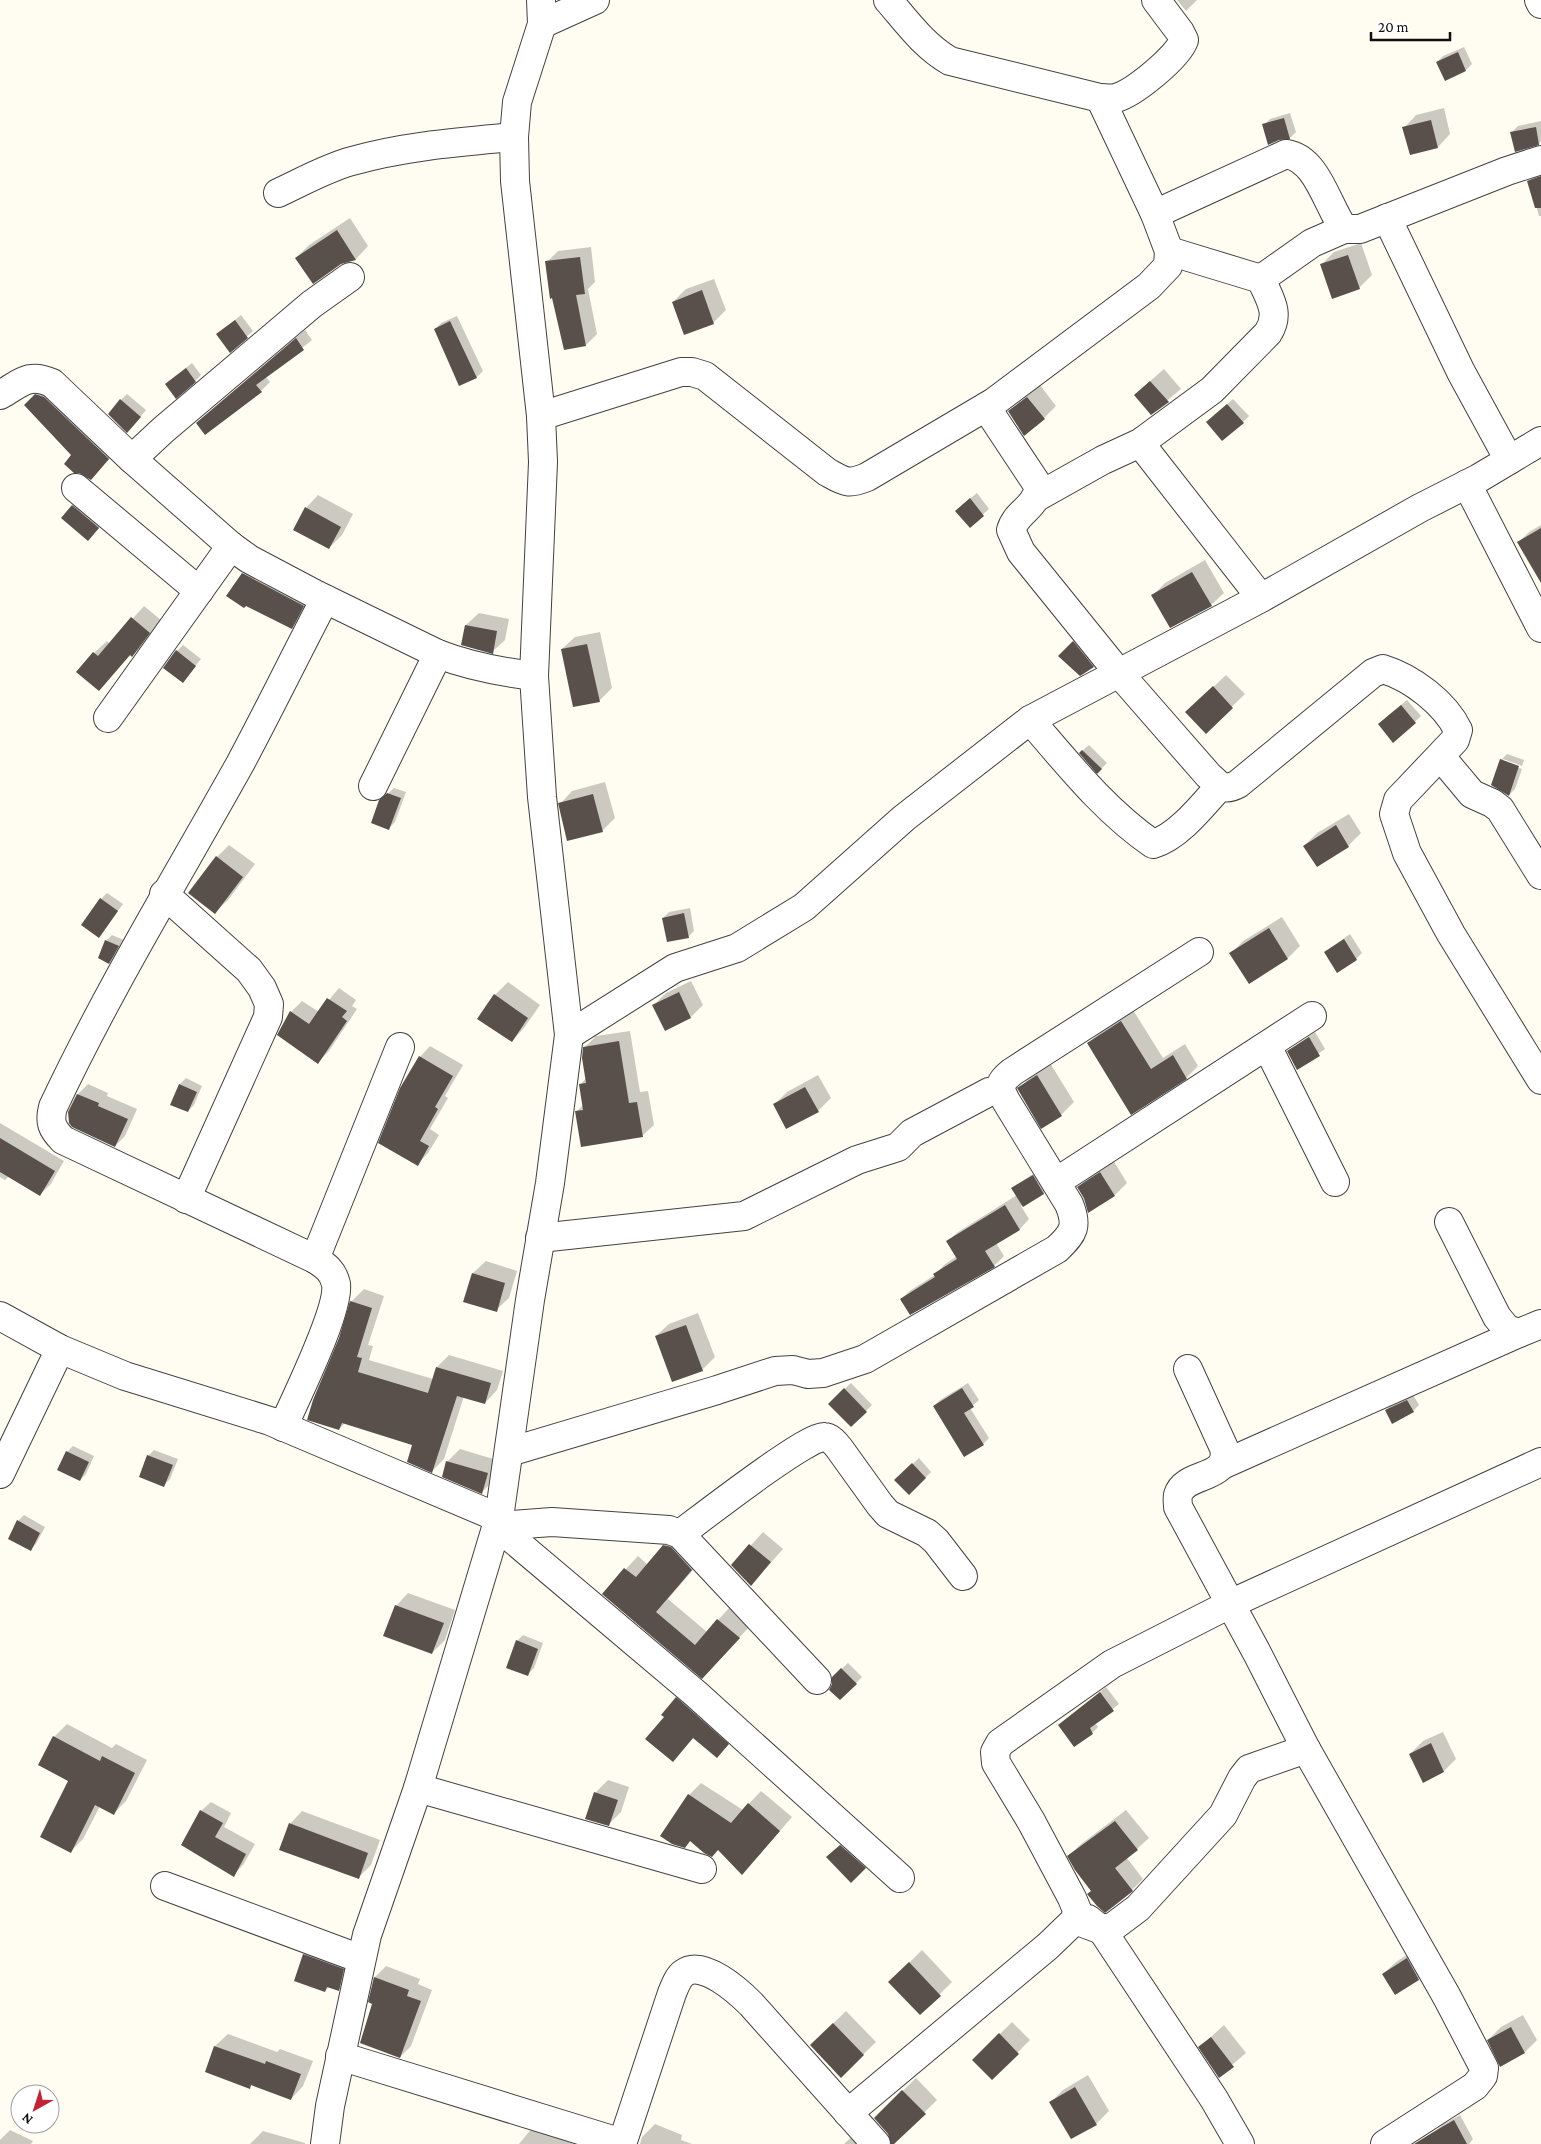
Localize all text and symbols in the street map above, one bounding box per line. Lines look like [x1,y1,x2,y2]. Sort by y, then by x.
scale bar [1371,10,1450,42]
text: 20 m [1378,19,1409,35]
north arrow [10,2084,60,2134]
text: N [18,2110,36,2128]

